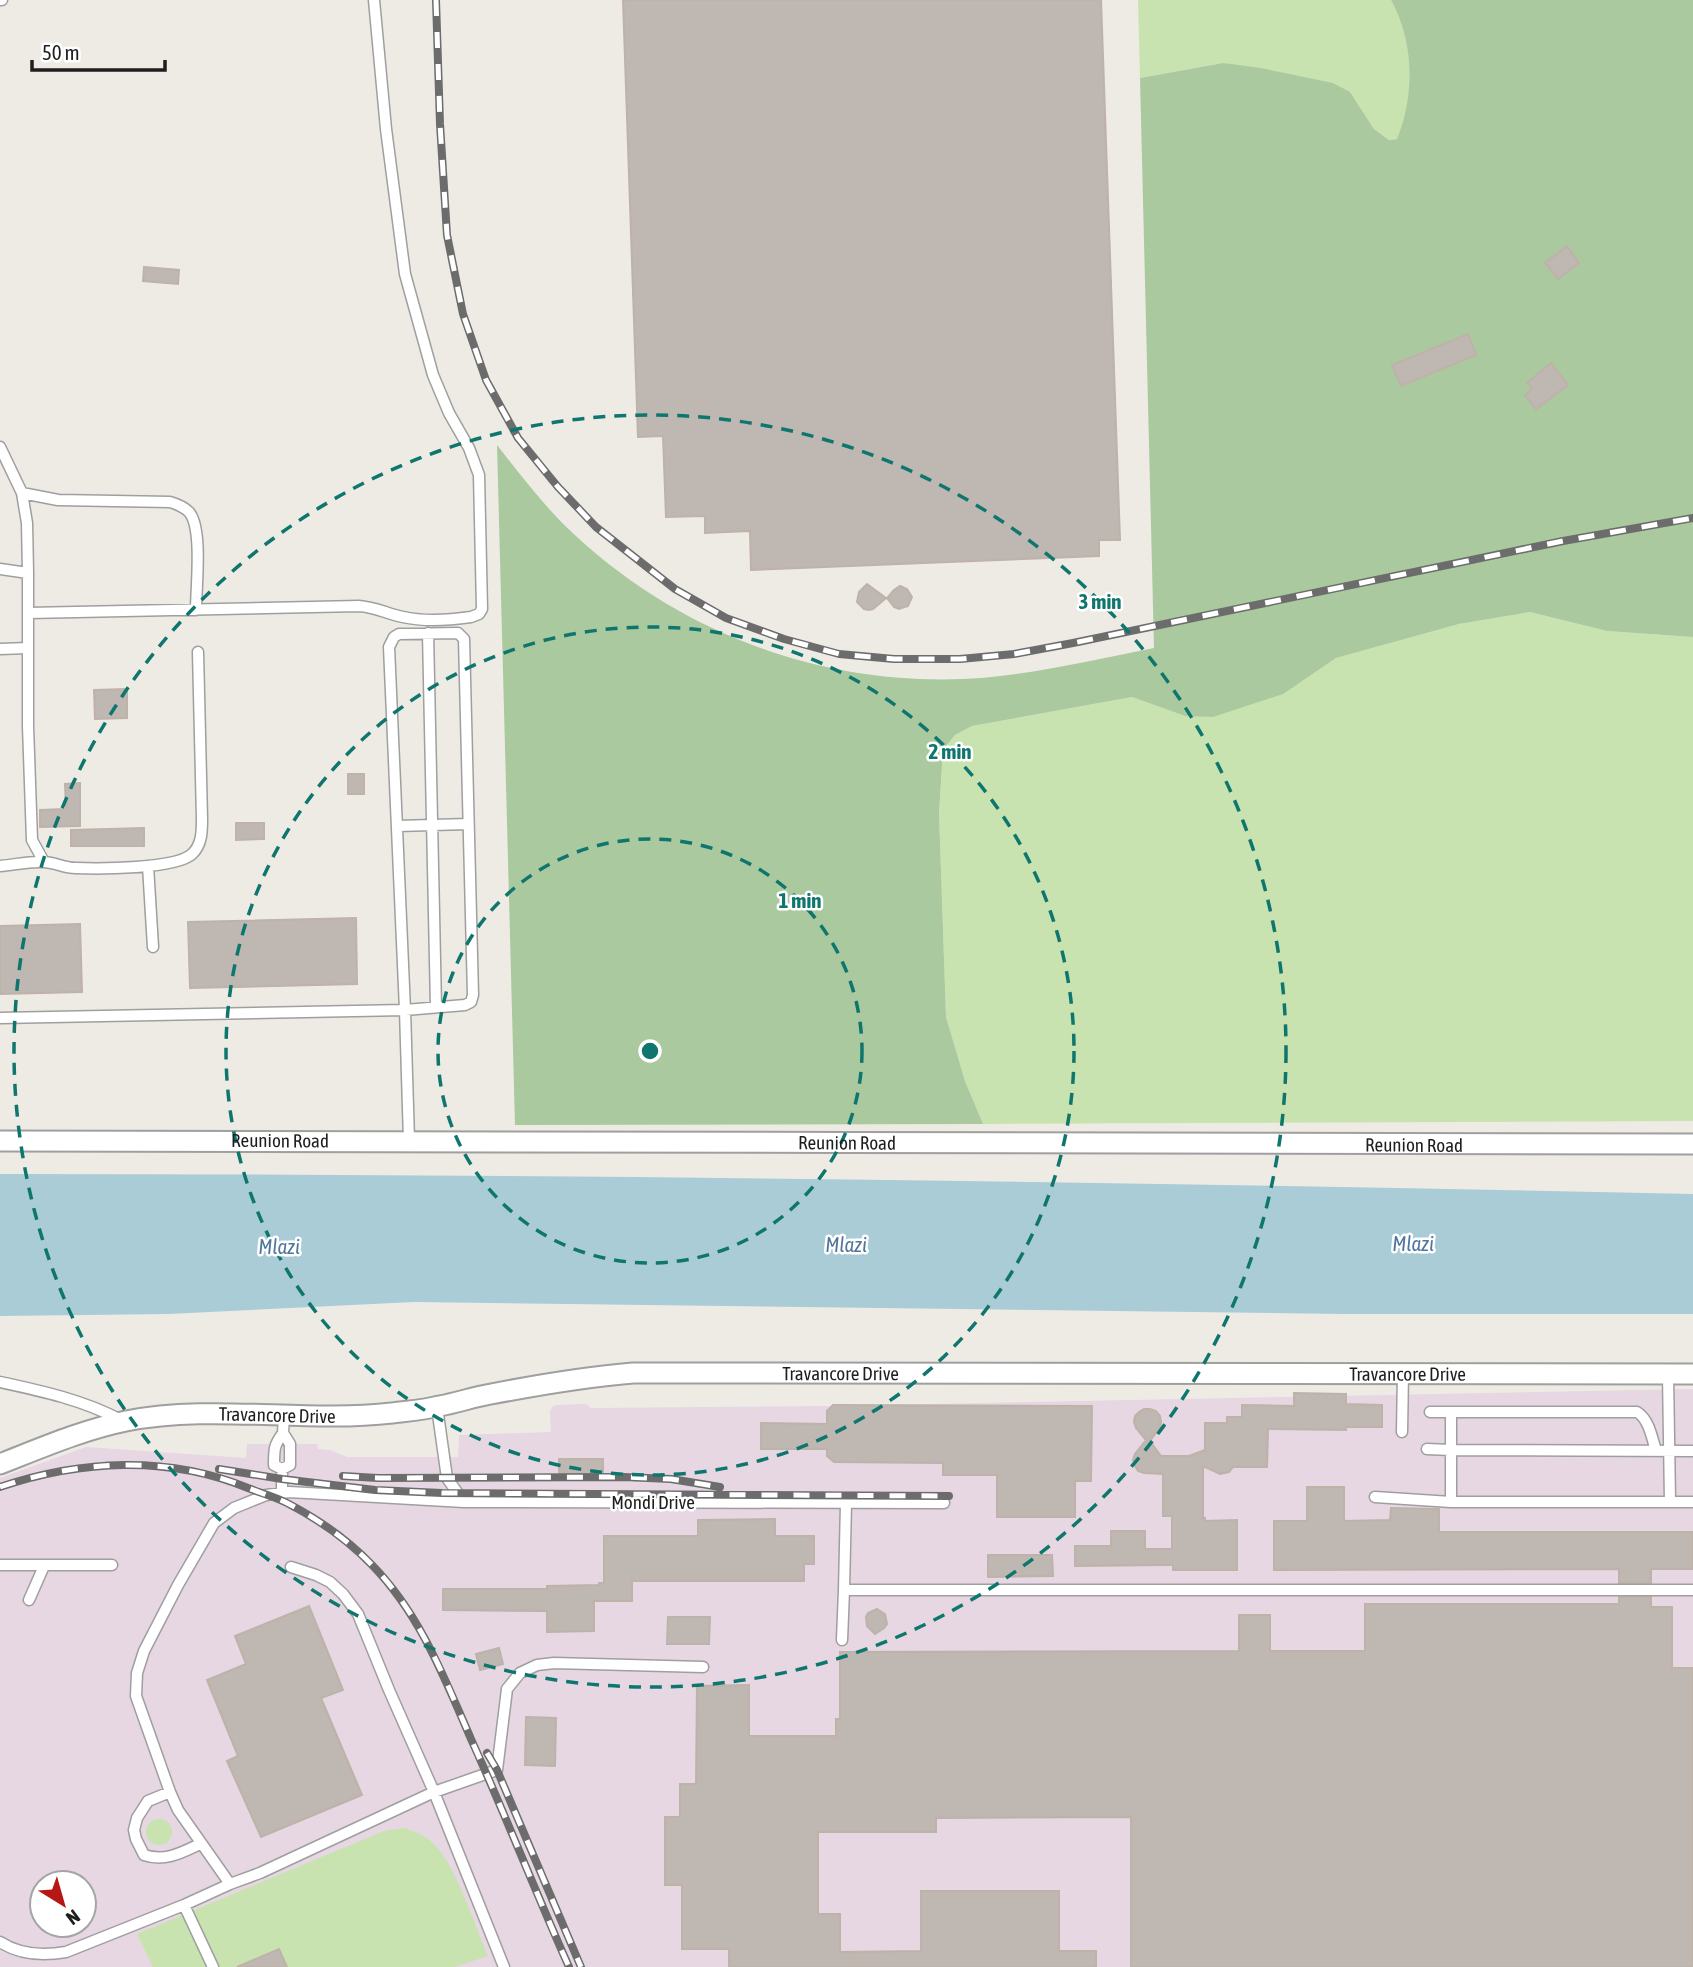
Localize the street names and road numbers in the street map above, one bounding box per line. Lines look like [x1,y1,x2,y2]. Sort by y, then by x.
street label: Reunion Road [231,1129,329,1151]
street label: Reunion Road [798,1131,896,1154]
street label: Reunion Road [1365,1134,1463,1156]
street label: Travancore Drive [782,1362,899,1384]
street label: Travancore Drive [1349,1363,1466,1385]
street label: Travancore Drive [219,1403,336,1427]
street label: Mondi Drive [611,1491,695,1513]

